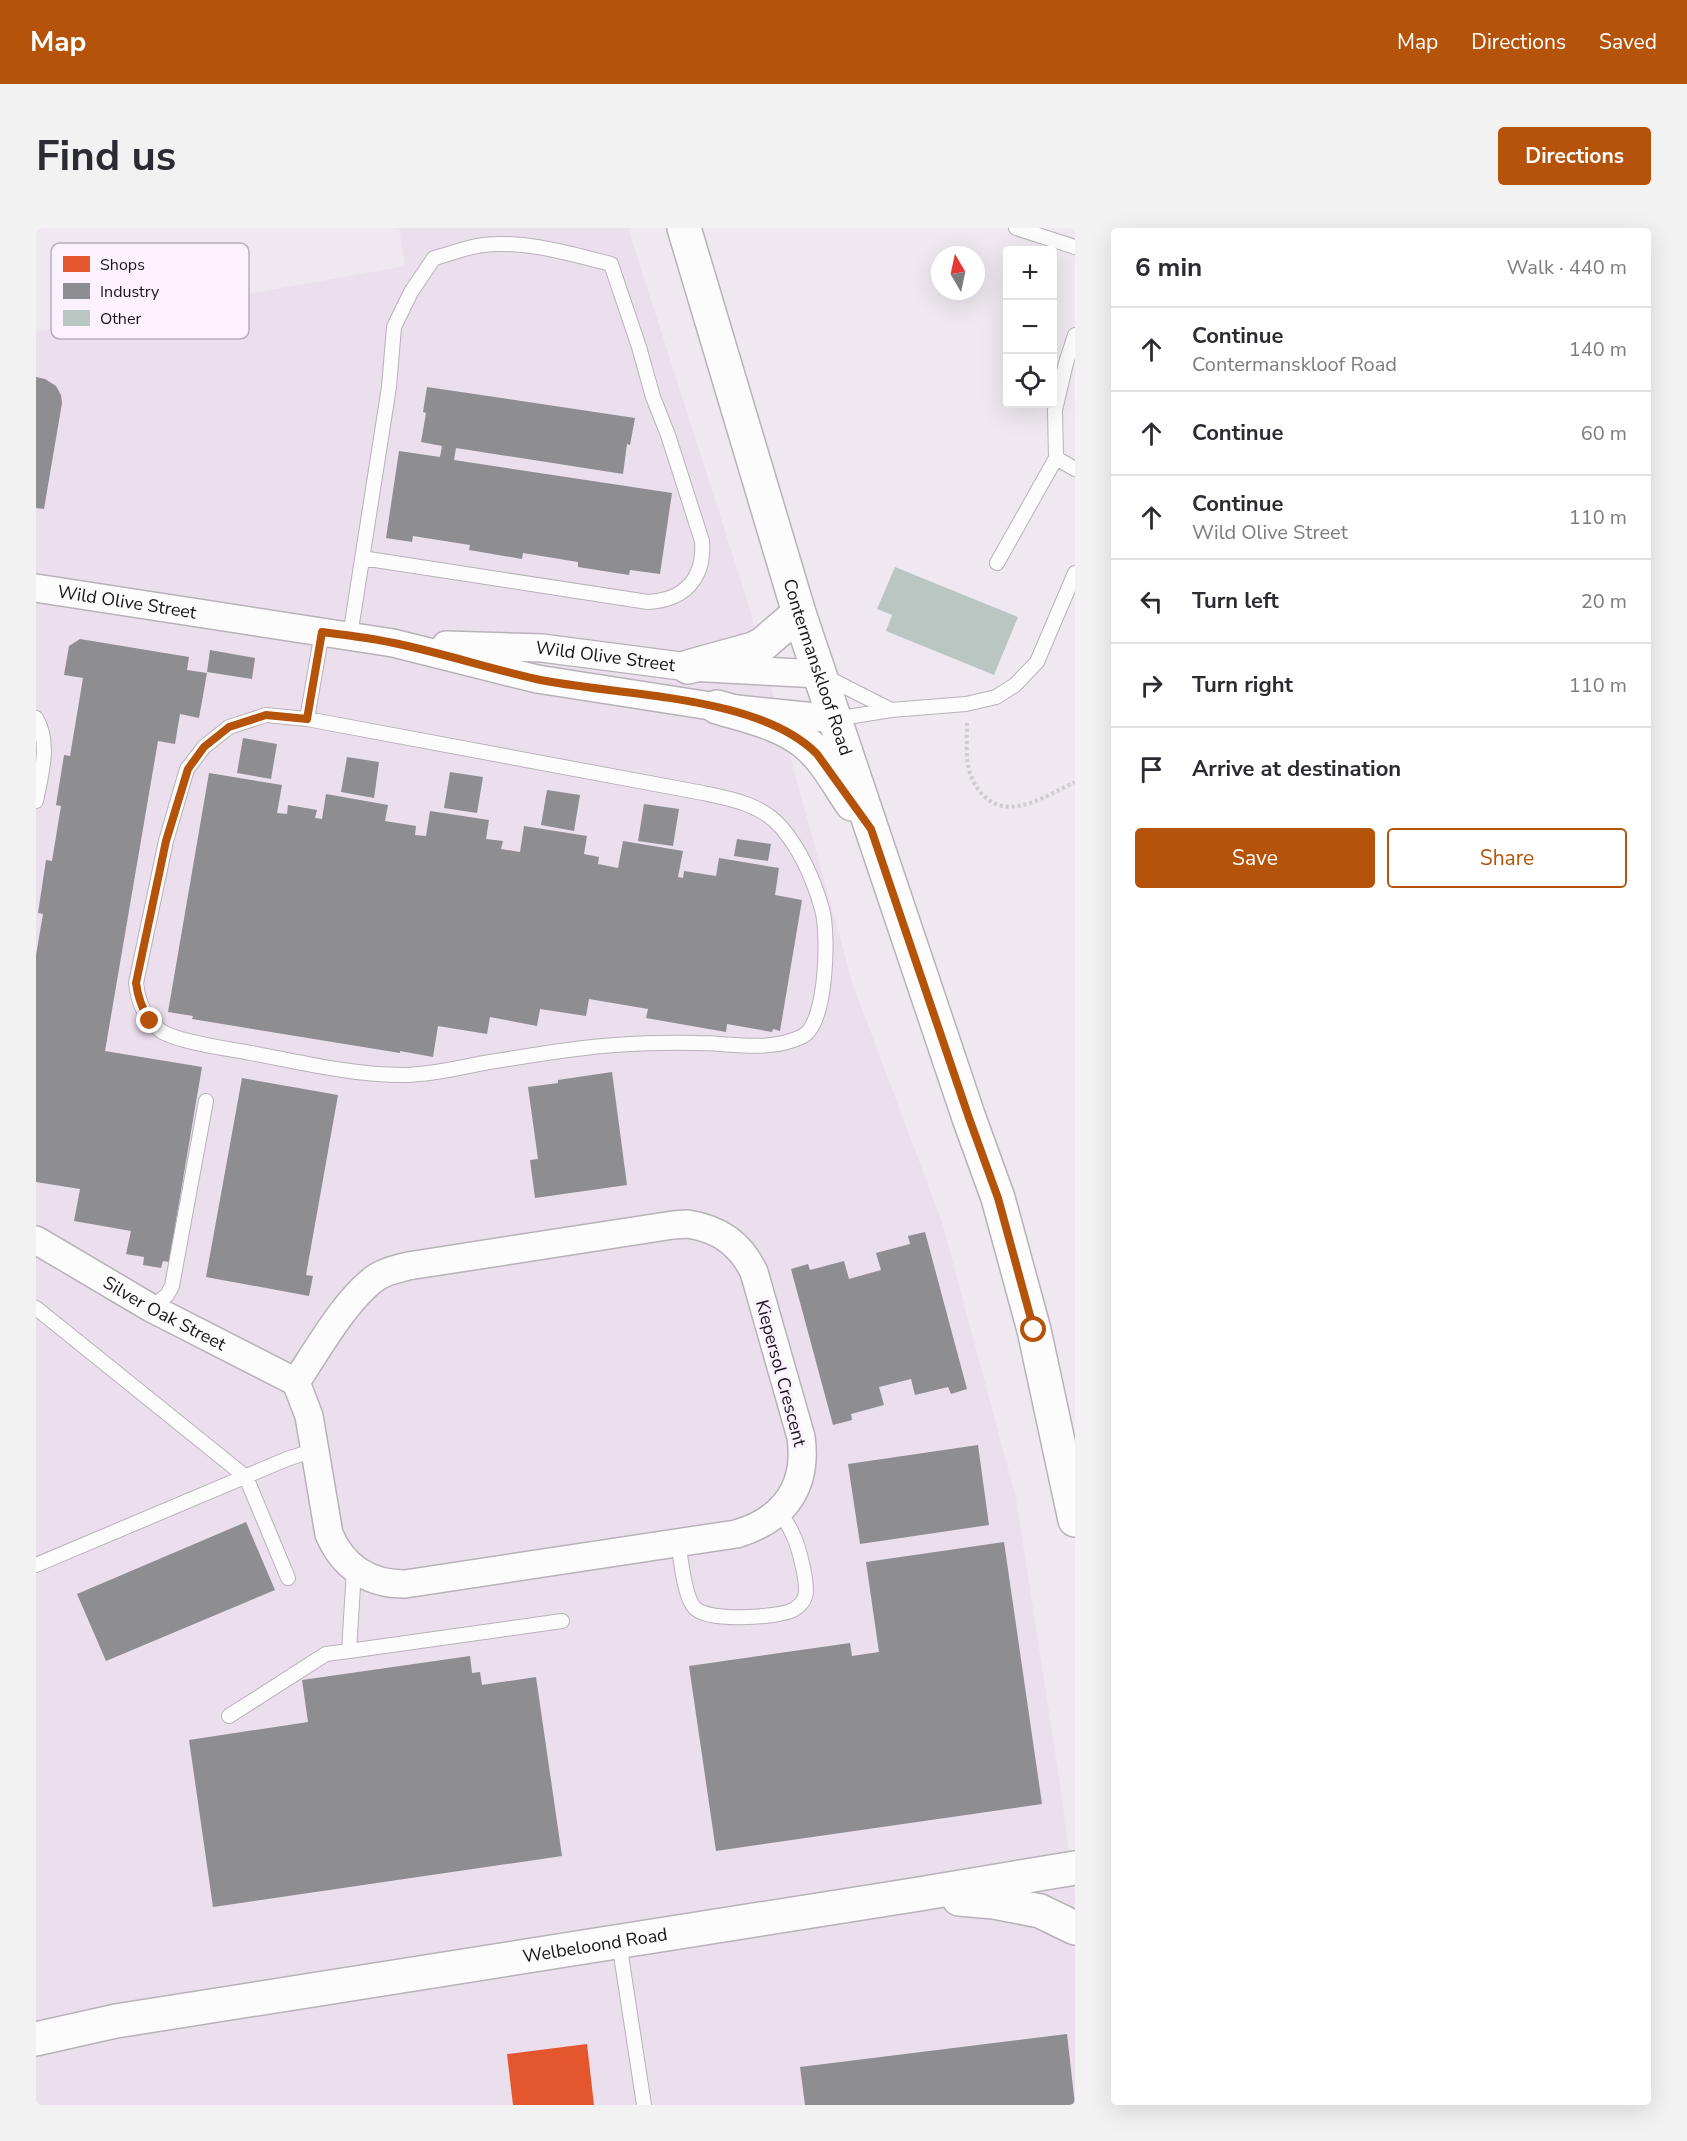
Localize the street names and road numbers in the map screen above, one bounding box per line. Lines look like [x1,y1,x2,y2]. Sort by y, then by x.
street label: Contermanskloof Road [777,576,858,759]
street label: Wild Olive Street [56,579,199,625]
street label: Wild Olive Street [534,635,677,677]
street label: Silver Oak Street [99,1270,231,1357]
street label: Kiepersol Crescent [750,1297,812,1450]
street label: Welbeloond Road [521,1922,669,1969]

